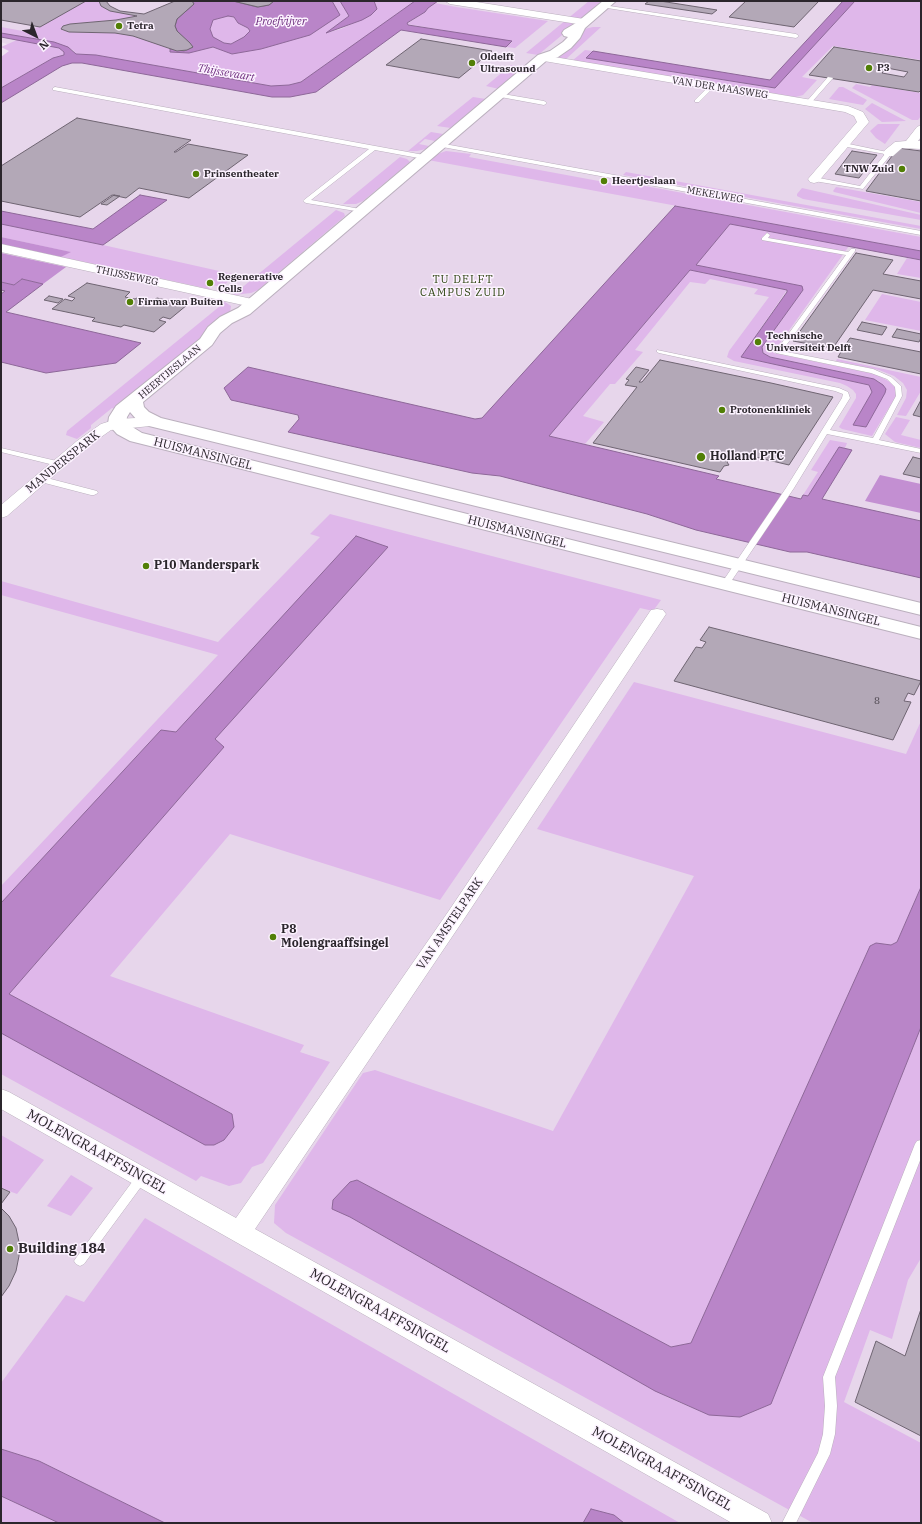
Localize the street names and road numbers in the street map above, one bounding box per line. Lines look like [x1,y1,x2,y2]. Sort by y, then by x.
street label: VAN DER MAASWEG [671,74,769,102]
street label: MEKELWEG [686,184,744,206]
street label: THIJSSEWEG [95,263,159,289]
street label: HEERTJESLAAN [136,342,204,402]
street label: MANDERSPARK [23,428,103,496]
street label: HUISMANSINGEL [152,435,254,473]
street label: HUISMANSINGEL [466,513,568,551]
street label: HUISMANSINGEL [780,591,882,629]
street label: VAN AMSTELPARK [414,875,486,973]
street label: MOLENGRAAFFSINGEL [24,1106,170,1198]
street label: MOLENGRAAFFSINGEL [307,1265,453,1357]
street label: MOLENGRAAFFSINGEL [589,1423,735,1515]

